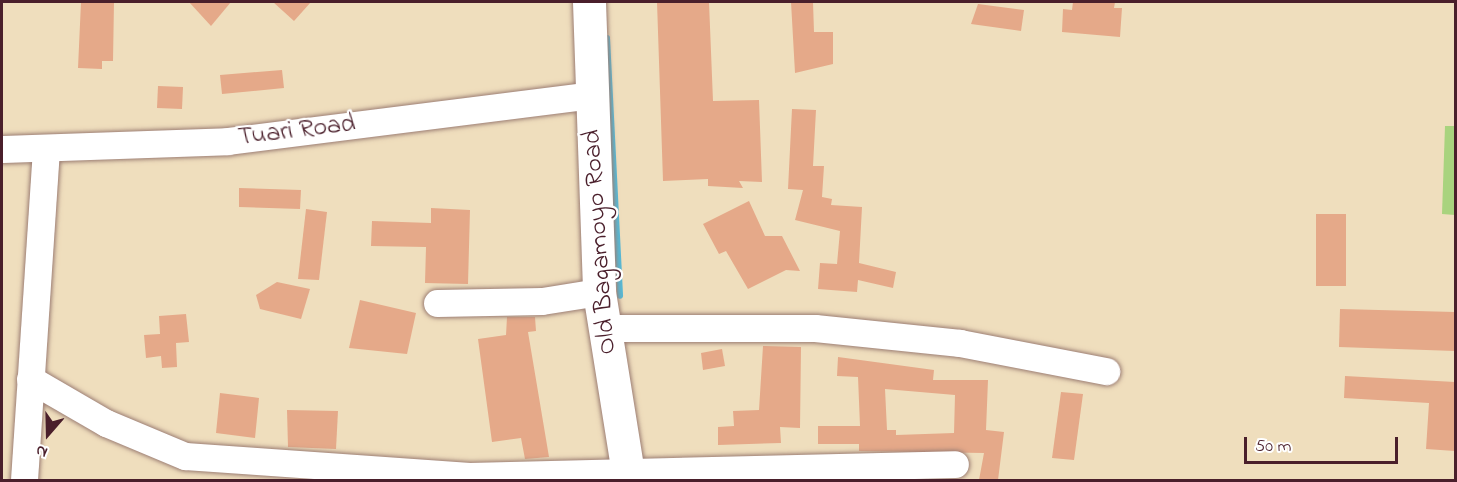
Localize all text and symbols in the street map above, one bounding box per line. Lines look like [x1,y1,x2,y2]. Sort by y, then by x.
street label: Tuari Road [237,109,357,155]
street label: Old Bagamoyo Road [578,129,624,355]
north arrow [18,404,78,464]
scale bar [1247,425,1402,463]
text: 50 m [1255,434,1292,460]
text: N [33,438,51,464]

